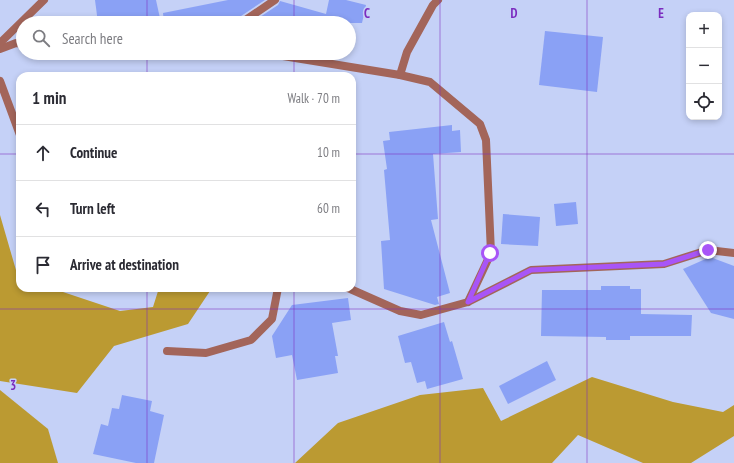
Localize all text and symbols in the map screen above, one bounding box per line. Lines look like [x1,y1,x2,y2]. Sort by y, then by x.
text: C [364,5,370,22]
text: D [511,5,518,22]
text: E [658,5,664,22]
map controls [686,12,722,120]
button: + [686,12,722,48]
search box [16,16,356,60]
icon: search [30,27,52,49]
text: Search here [62,29,123,48]
button: − [686,48,722,84]
button: locate [686,84,722,120]
text: 1 min [32,87,66,109]
text: Walk · 70 m [288,90,340,107]
icon: ahead [32,142,54,164]
text: Continue [70,143,117,162]
text: 10 m [317,144,340,161]
icon: left [32,198,54,220]
text: Turn left [70,199,115,218]
text: 60 m [317,200,340,217]
route end [699,241,717,259]
route start [481,244,499,262]
icon: arrive [32,254,54,276]
text: Arrive at destination [70,255,179,274]
text: 3 [10,377,16,394]

